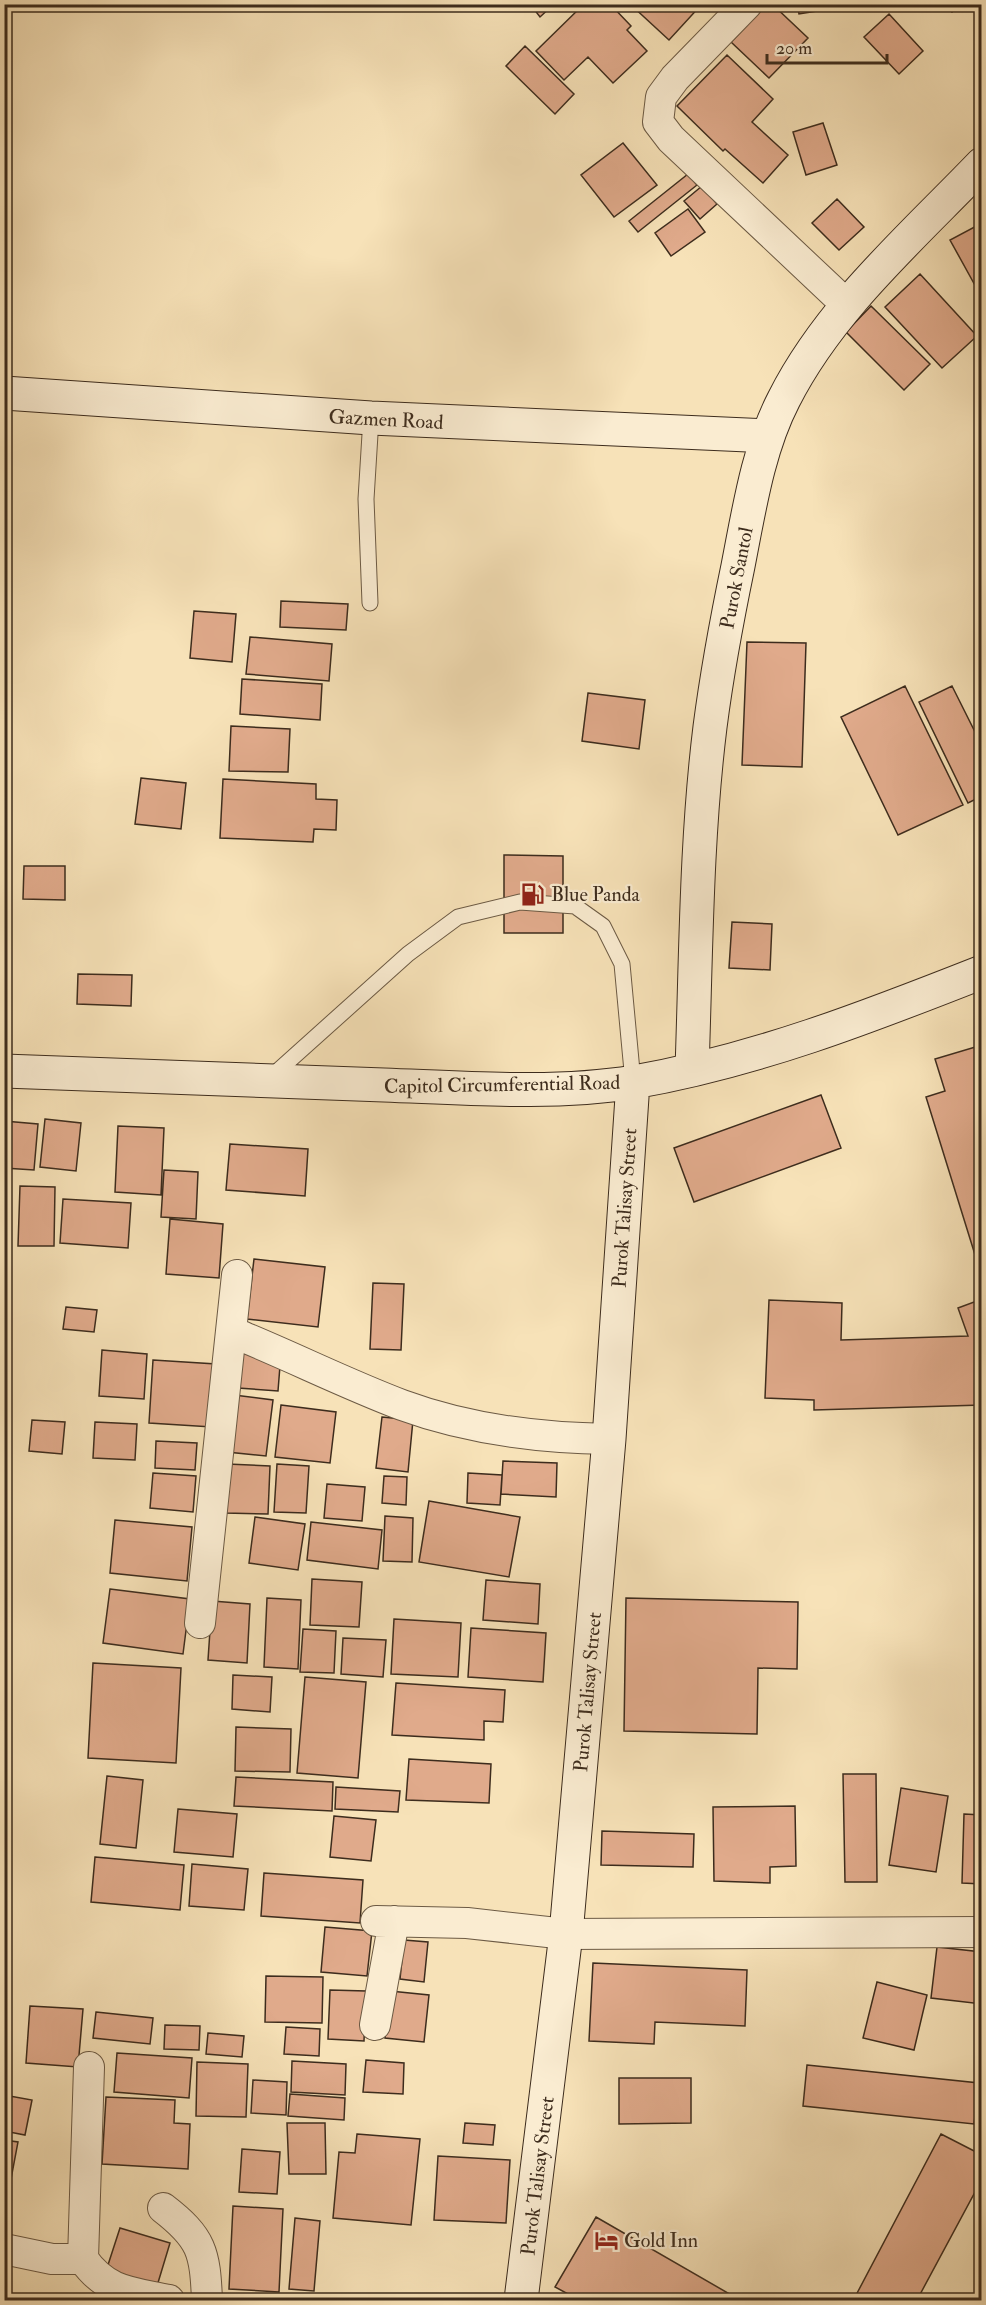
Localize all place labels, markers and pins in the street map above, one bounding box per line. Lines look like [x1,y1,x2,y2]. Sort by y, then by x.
fuel station icon: Blue Panda [520,881,546,907]
place label: Blue Panda [551,882,641,907]
hotel icon: Gold Inn [593,2227,619,2253]
place label: Gold Inn [624,2228,698,2253]

